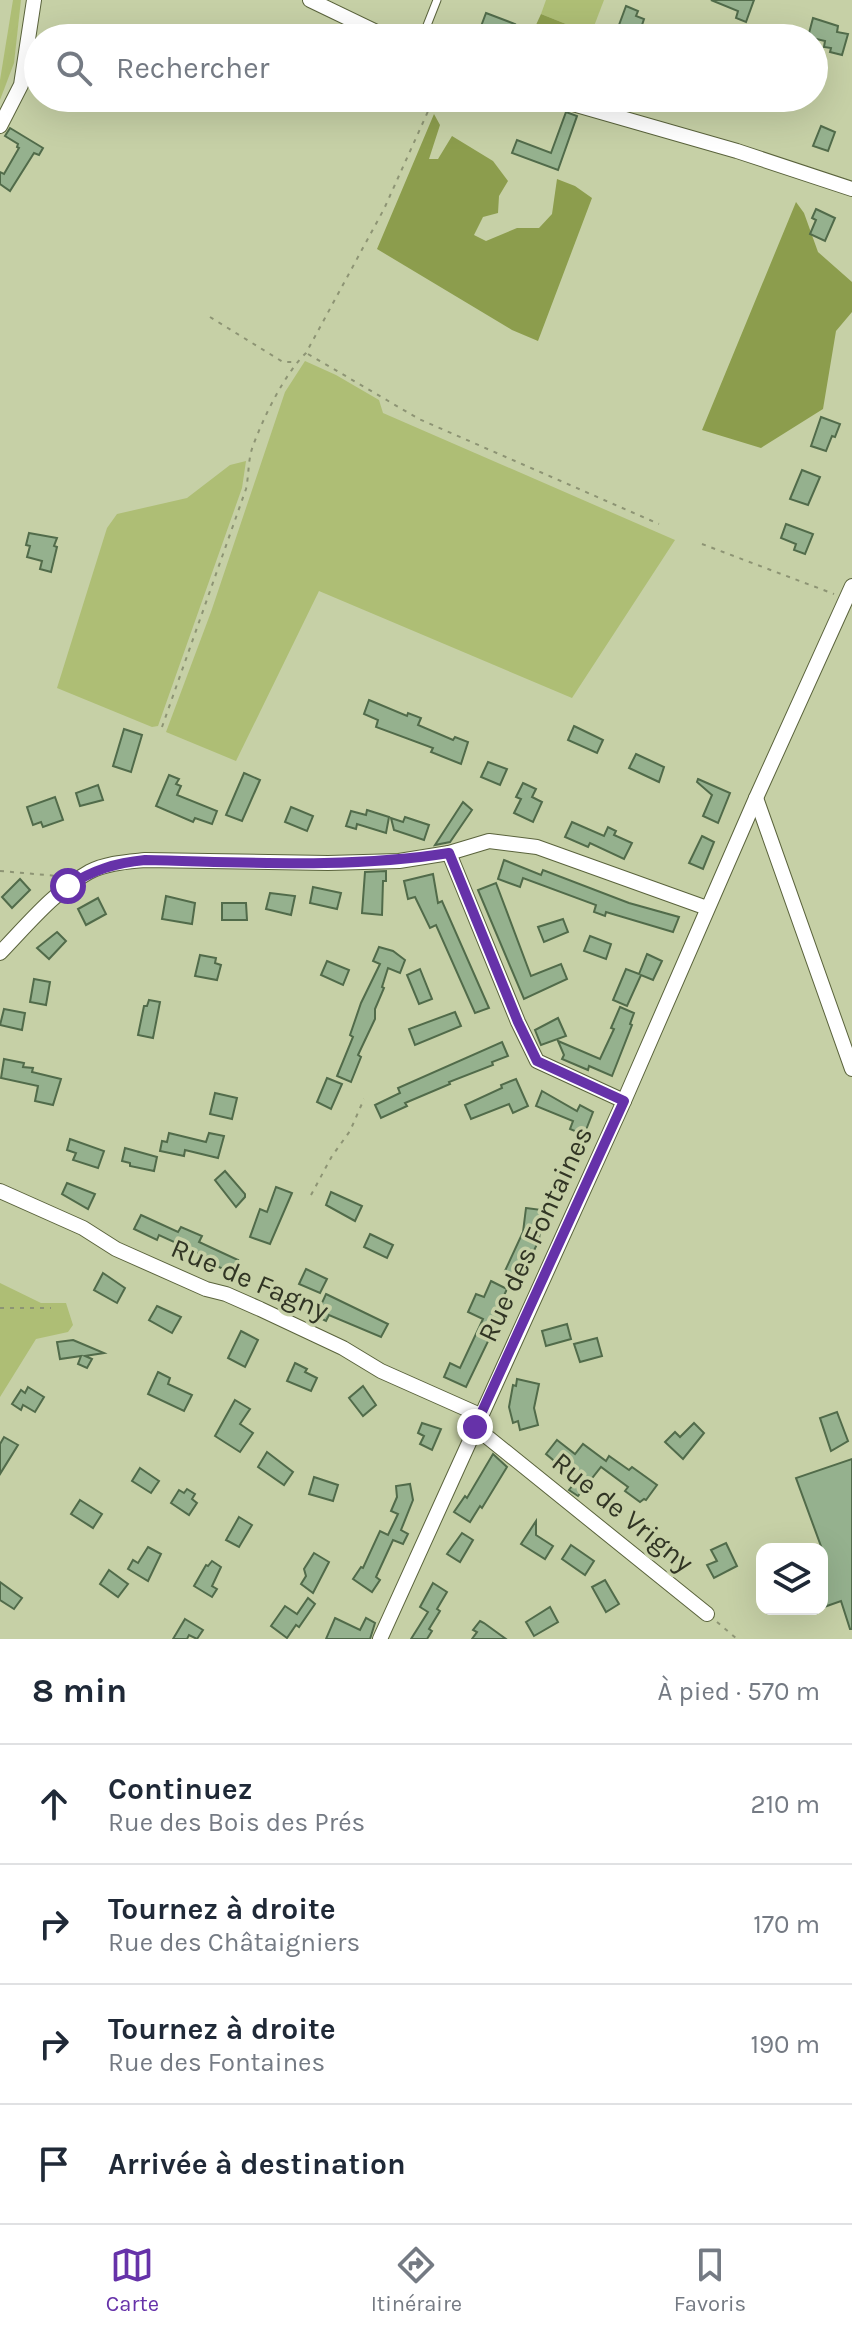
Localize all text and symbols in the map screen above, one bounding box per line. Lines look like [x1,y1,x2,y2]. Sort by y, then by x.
search box [24,24,828,112]
icon: search [52,46,96,90]
text: Rechercher [116,50,269,86]
route start [50,868,86,904]
street label: Rue des Fontaines [471,1121,599,1347]
street label: Rue de Fagny [166,1231,334,1327]
route end [457,1409,493,1445]
street label: Rue de Vrigny [546,1445,700,1579]
map controls [756,1543,828,1615]
button: layers [756,1543,828,1615]
text: 8 min [32,1671,127,1711]
text: À pied · 570 m [657,1676,820,1707]
text: Continuez [108,1771,253,1807]
icon: ahead [32,1782,76,1826]
text: 210 m [750,1789,820,1820]
text: Rue des Bois des Prés [108,1807,365,1838]
text: Tournez à droite [108,1891,336,1927]
icon: right [32,1902,76,1946]
text: 170 m [753,1909,820,1940]
text: Rue des Châtaigniers [108,1927,360,1958]
text: Tournez à droite [108,2011,336,2047]
icon: right [32,2022,76,2066]
text: 190 m [750,2029,820,2060]
text: Rue des Fontaines [108,2047,325,2078]
icon: arrive [32,2142,76,2186]
text: Arrivée à destination [108,2146,406,2182]
tab: Carte [106,2243,159,2317]
tab: Itinéraire [371,2243,462,2317]
tab: Favoris [674,2243,746,2317]

